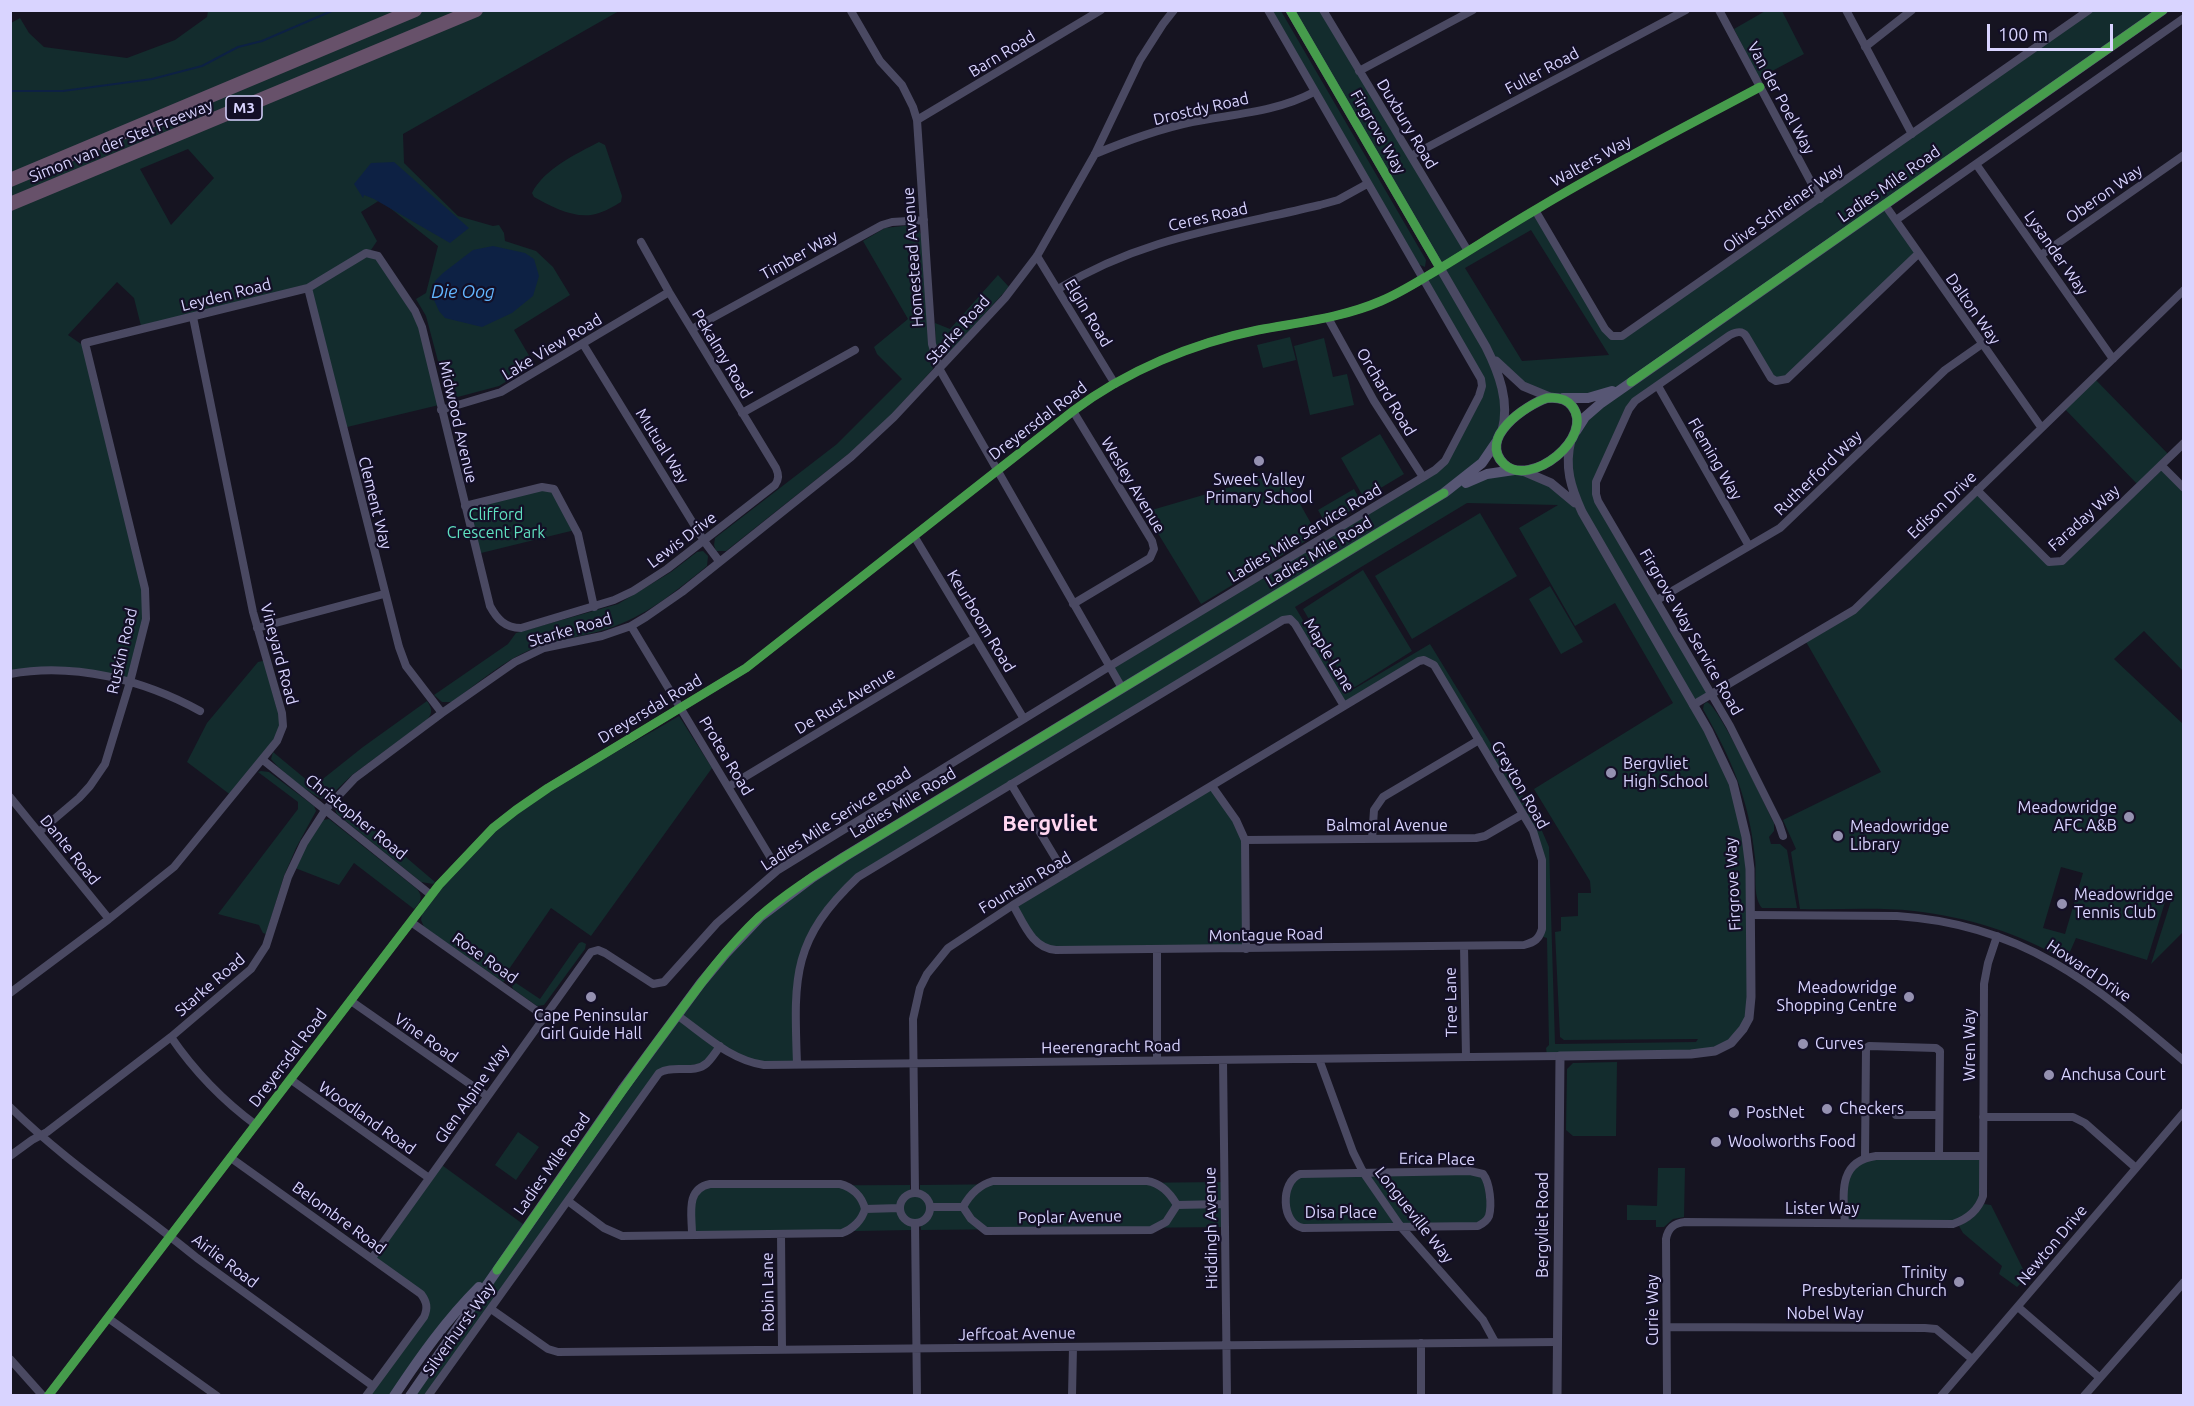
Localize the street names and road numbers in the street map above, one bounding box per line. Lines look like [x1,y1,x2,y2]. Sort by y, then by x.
street label: Barn Road [965,27,1039,81]
street label: Van der Poel Way [1743,38,1819,158]
street label: Fuller Road [1502,43,1582,99]
street label: Duxbury Road [1373,75,1441,173]
street label: Firgrove Way [1346,87,1410,177]
street label: Drostdy Road [1151,89,1251,129]
street label: Simon van der Stel Freeway [26,95,216,187]
road number: M3 [226,96,262,120]
street label: Walters Way [1547,131,1635,191]
street label: Ladies Mile Road [1834,142,1944,226]
street label: Olive Schreiner Way [1719,159,1847,257]
street label: Oberon Way [2062,161,2146,227]
street label: Homestead Avenue [899,186,927,328]
street label: Ceres Road [1166,199,1250,235]
street label: Lysander Way [2020,207,2092,299]
street label: Timber Way [757,226,841,284]
street label: Dalton Way [1941,270,2005,348]
street label: Leyden Road [179,274,273,316]
street label: Elgin Road [1060,276,1116,350]
street label: Starke Road [922,292,994,368]
street label: Pekalmy Road [688,306,756,402]
street label: Lake View Road [499,310,605,384]
street label: Orchard Road [1352,345,1420,439]
street label: Midwood Avenue [435,359,481,485]
street label: Dreyersdal Road [985,378,1091,464]
street label: Mutual Way [631,405,693,487]
street label: Fleming Way [1684,415,1746,503]
street label: Rutherford Way [1770,426,1866,520]
street label: Wesley Avenue [1097,433,1169,537]
street label: Clement Way [354,455,396,551]
street label: Edison Drive [1903,467,1981,543]
street label: Ladies Mile Service Road [1225,480,1385,586]
street label: Faraday Way [2044,481,2124,555]
street label: Lewis Drive [644,508,720,572]
street label: Ladies Mile Road [1262,513,1376,591]
street label: Firgrove Way Service Road [1635,545,1747,719]
street label: Keurboom Road [943,566,1019,676]
street label: Vineyard Road [256,601,302,707]
street label: Ruskin Road [103,606,141,696]
street label: Starke Road [526,609,614,651]
street label: Maple Lane [1300,615,1358,695]
street label: De Rust Avenue [791,663,899,739]
street label: Dreyersdal Road [594,670,706,748]
street label: Protea Road [695,713,757,799]
street label: Greyton Road [1487,738,1553,832]
street label: Ladies Mile Serivce Road [757,763,915,875]
street label: Ladies Mile Road [846,764,960,842]
street label: Christopher Road [301,770,411,864]
street label: Dante Road [36,811,104,889]
street label: Balmoral Avenue [1326,816,1448,836]
street label: Firgrove Way [1721,837,1745,931]
street label: Fountain Road [975,848,1075,918]
street label: Montague Road [1209,924,1323,946]
street label: Rose Road [449,928,521,988]
street label: Howard Drive [2043,936,2135,1006]
street label: Starke Road [171,950,249,1020]
street label: Tree Lane [1441,967,1461,1037]
street label: Dreyersdal Road [245,1005,331,1111]
street label: Vine Road [391,1009,461,1067]
street label: Wren Way [1960,1009,1980,1081]
street label: Heerengracht Road [1041,1036,1181,1058]
street label: Glen Alpine Way [431,1041,513,1147]
street label: Woodland Road [315,1077,419,1159]
street label: Ladies Mile Road [510,1109,594,1219]
street label: Erica Place [1399,1149,1475,1169]
street label: Longueville Way [1370,1163,1458,1267]
street label: Hiddingh Avenue [1200,1166,1222,1290]
street label: Bergvliet Road [1533,1172,1553,1278]
street label: Belombre Road [288,1178,390,1258]
street label: Lister Way [1785,1199,1859,1219]
street label: Newton Drive [2013,1201,2091,1289]
street label: Disa Place [1305,1203,1377,1223]
street label: Poplar Avenue [1018,1206,1122,1228]
street label: Airlie Road [188,1230,262,1292]
street label: Robin Lane [758,1252,778,1332]
street label: Curie Way [1643,1274,1663,1346]
street label: Silverhurst Way [419,1279,499,1379]
street label: Nobel Way [1786,1304,1864,1324]
street label: Jeffcoat Avenue [958,1323,1076,1345]

